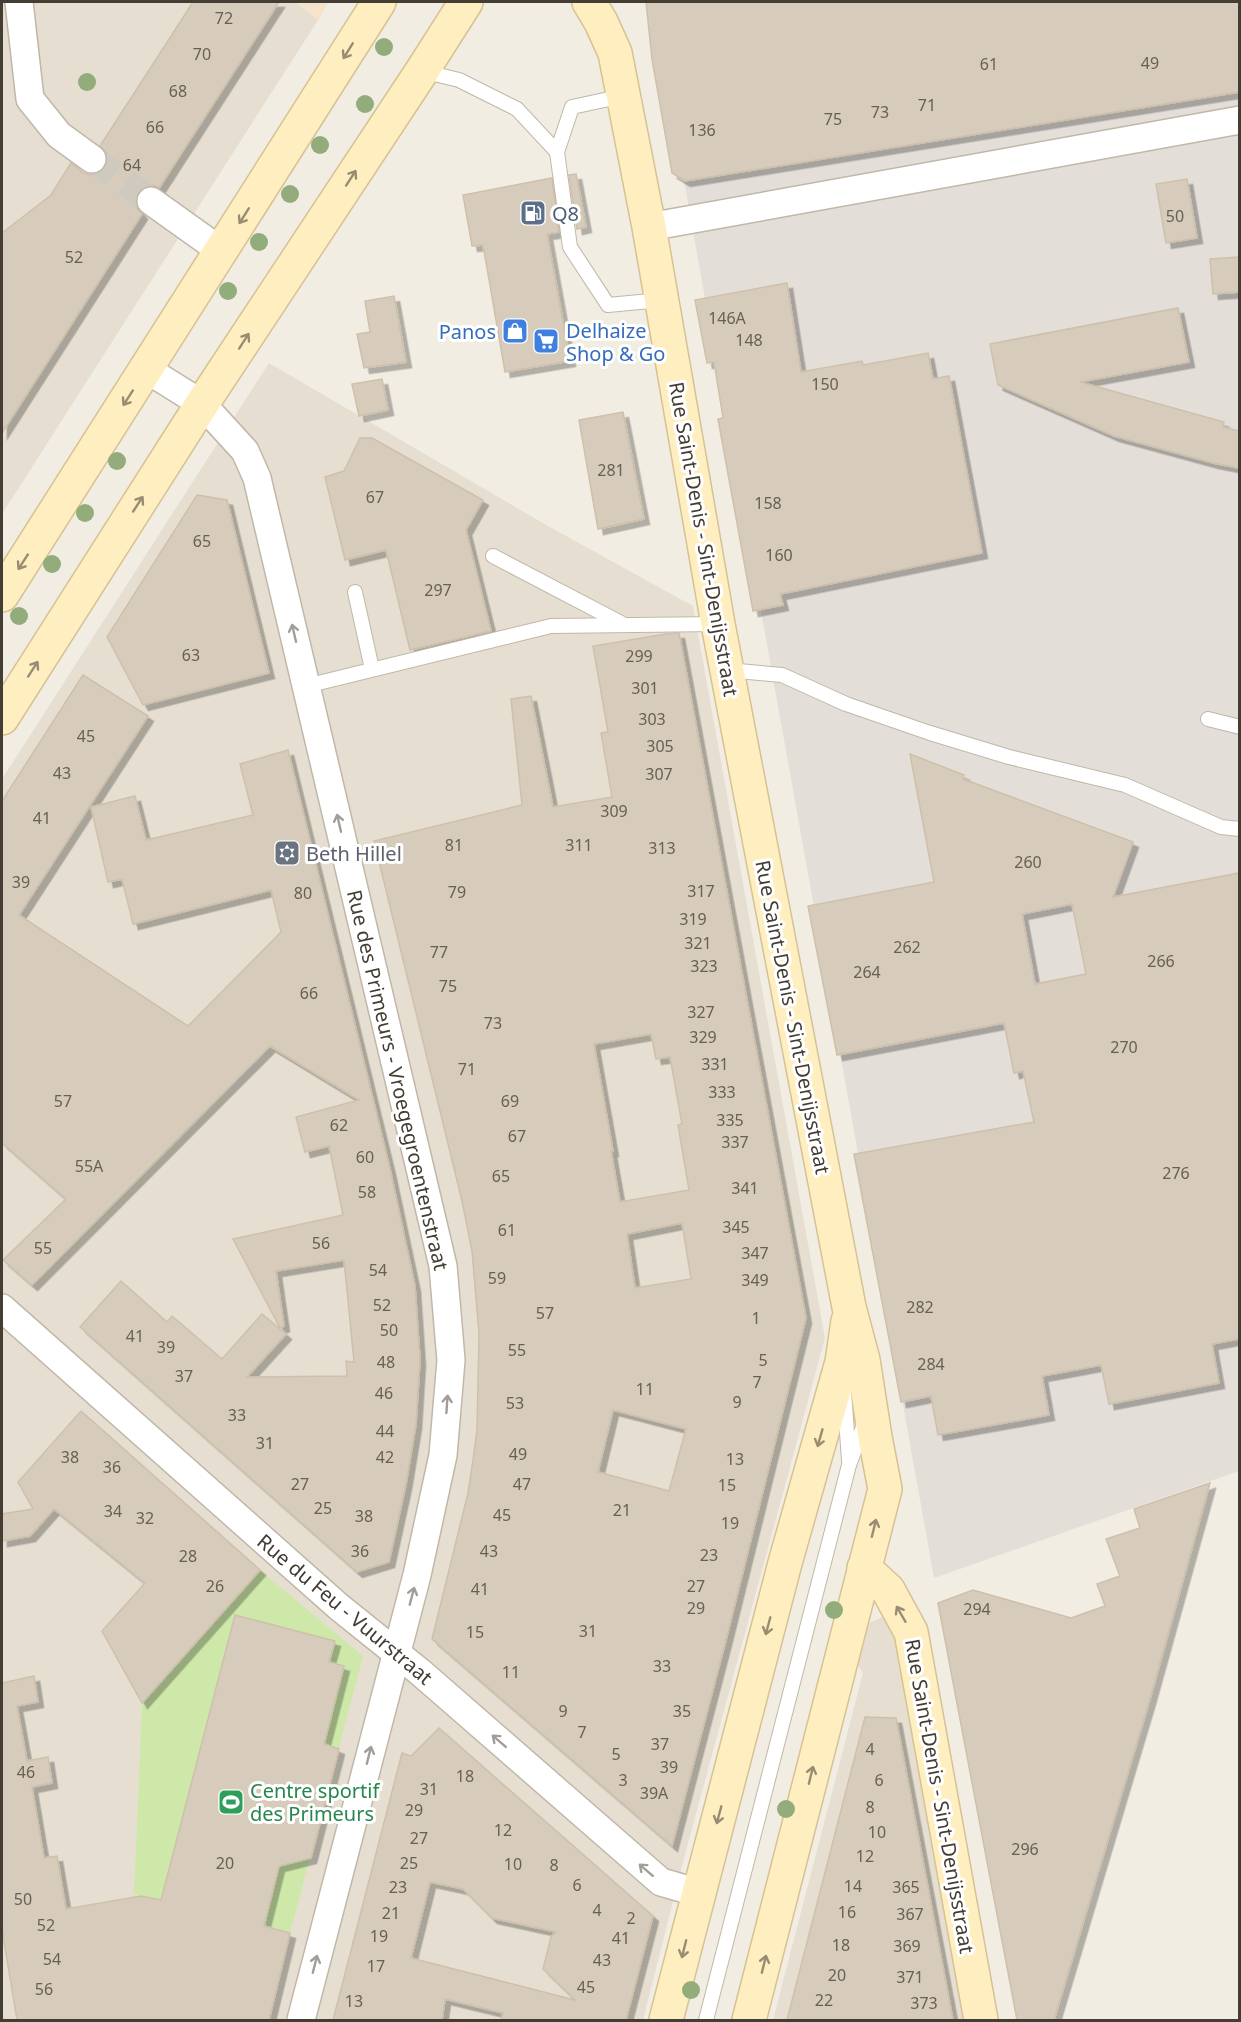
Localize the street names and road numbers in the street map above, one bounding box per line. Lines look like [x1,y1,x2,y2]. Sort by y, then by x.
street label: Rue Saint-Denis - Sint-Denijsstraat [663,380,745,698]
street label: Rue Saint-Denis - Sint-Denijsstraat [749,858,837,1176]
street label: Rue des Primeurs - Vroegegroentenstraat [341,887,455,1273]
street label: Rue du Feu - Vuurstraat [252,1528,438,1690]
street label: Rue Saint-Denis - Sint-Denijsstraat [899,1637,981,1955]

